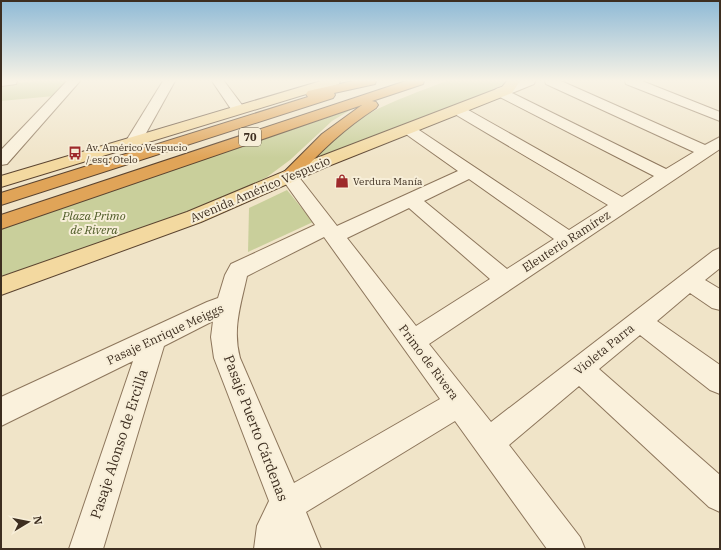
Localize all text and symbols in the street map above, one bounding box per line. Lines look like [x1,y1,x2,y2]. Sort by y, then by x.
road number: 70 [239,128,261,146]
place label: Av. Américo Vespucio / esq. Otelo [86,141,188,166]
bus stop icon: Av. Américo Vespucio / esq. Otelo [67,145,83,161]
street label: Avenida Américo Vespucio [188,153,332,225]
shop icon: Verdura Manía [334,173,350,189]
place label: Verdura Manía [353,175,423,188]
street label: Eleuterio Ramírez [519,207,613,275]
park label: Plaza Primo de Rivera [61,208,126,237]
street label: Pasaje Enrique Meiggs [104,300,226,368]
street label: Violeta Parra [571,320,637,378]
street label: Primo de Rivera [396,321,462,403]
street label: Pasaje Puerto Cárdenas [220,352,292,504]
street label: Pasaje Alonso de Ercilla [86,367,152,521]
north arrow [8,502,48,542]
text: N [30,515,46,526]

